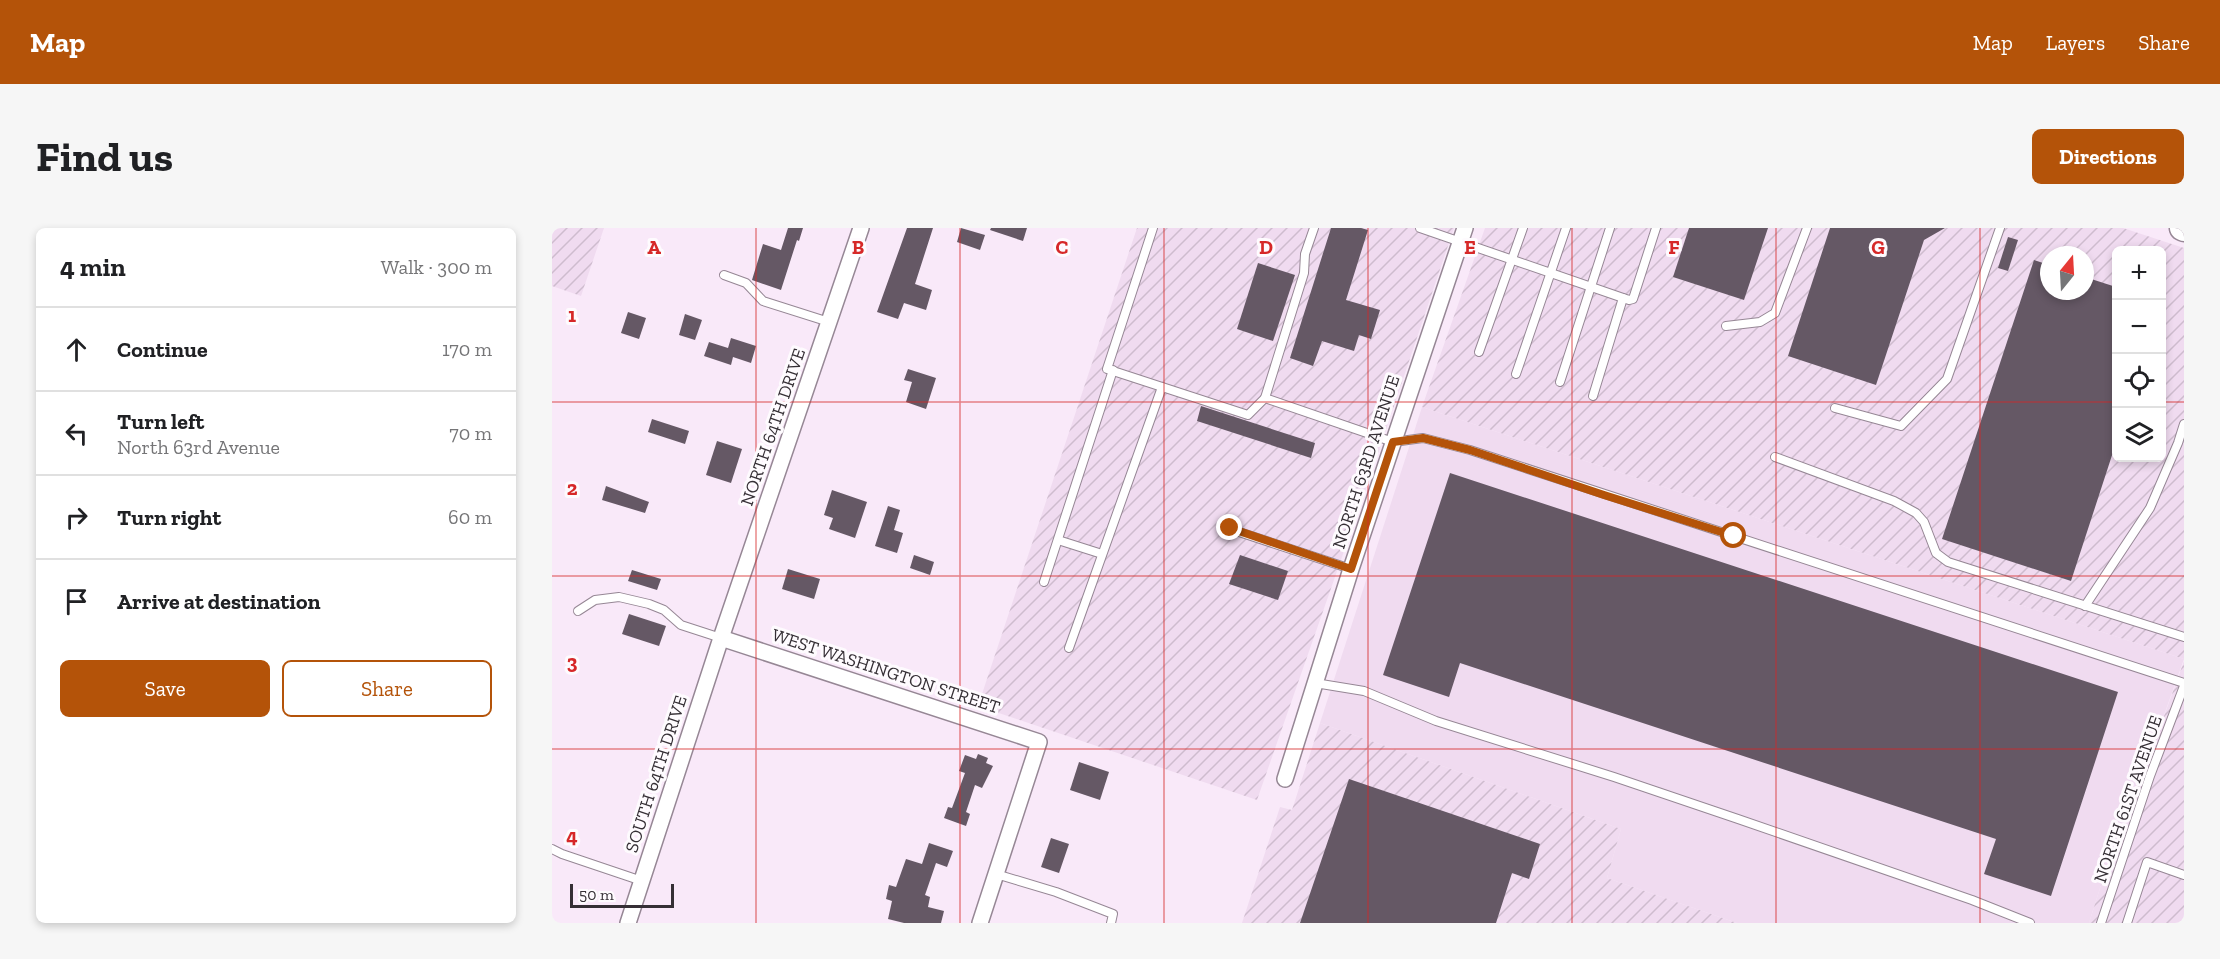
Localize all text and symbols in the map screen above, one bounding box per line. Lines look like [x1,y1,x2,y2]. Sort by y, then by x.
text: Map [30,26,85,59]
text: Map [1973,30,2013,55]
text: Layers [2046,30,2105,55]
text: Share [2138,30,2190,55]
button: Directions [2032,129,2184,184]
text: Find us [36,131,173,182]
text: A [647,235,661,259]
text: B [852,235,864,259]
text: C [1056,235,1069,259]
text: D [1259,235,1273,259]
text: E [1464,235,1476,259]
text: F [1668,235,1680,259]
text: G [1871,235,1885,259]
north arrow [2040,246,2094,300]
map controls [2112,246,2166,462]
button: + [2112,246,2166,300]
text: 4 min [60,251,126,283]
text: Walk · 300 m [381,255,492,279]
button: − [2112,300,2166,354]
text: 1 [568,303,576,327]
icon: ahead [60,333,93,366]
text: Continue [117,336,208,363]
text: 170 m [442,337,492,361]
street label: NORTH 64TH DRIVE [736,345,810,509]
button: locate [2112,354,2166,408]
street label: NORTH 63RD AVENUE [1328,373,1404,551]
text: Turn left [117,408,204,435]
button: layers [2112,408,2166,462]
icon: left [60,417,93,450]
text: 70 m [449,421,492,445]
text: North 63rd Avenue [117,435,280,459]
text: 2 [567,476,578,500]
icon: right [60,501,93,534]
text: Turn right [117,504,221,531]
text: 60 m [448,505,492,529]
route end [1216,514,1242,540]
route start [1720,522,1746,548]
icon: arrive [60,585,93,618]
text: Arrive at destination [117,588,320,615]
street label: WEST WASHINGTON STREET [769,624,1003,718]
text: 3 [567,650,578,674]
button: Save [60,660,270,717]
button: Share [282,660,492,717]
street label: SOUTH 64TH DRIVE [620,693,692,855]
street label: NORTH 61ST AVENUE [2089,712,2167,886]
text: 4 [566,824,578,848]
scale bar [570,881,674,908]
text: 50 m [579,885,614,904]

